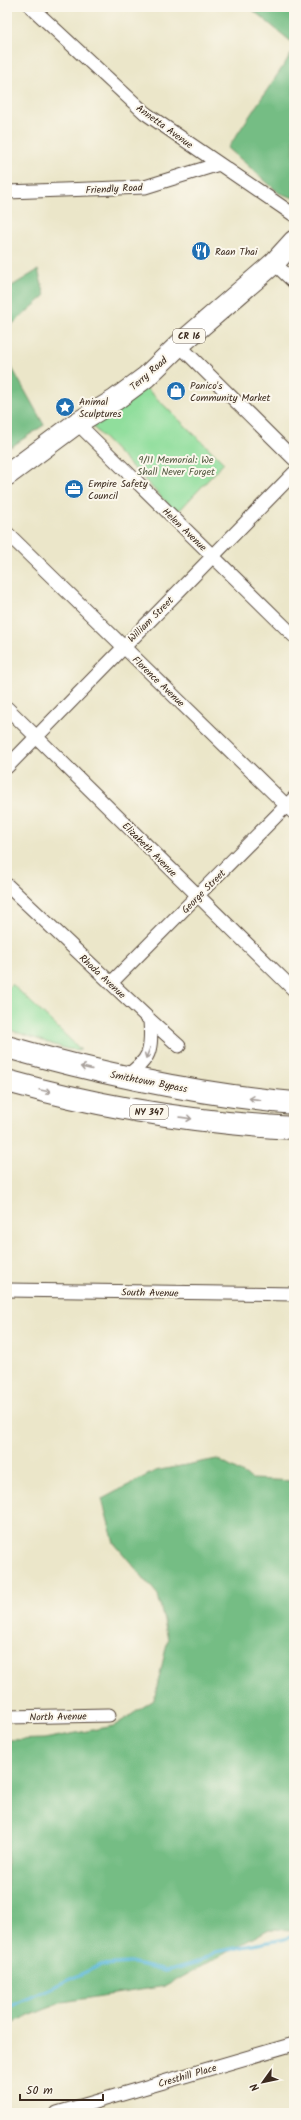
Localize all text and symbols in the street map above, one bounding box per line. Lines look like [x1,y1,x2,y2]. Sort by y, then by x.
street label: Annetta Avenue [133,101,197,153]
street label: Friendly Road [85,179,144,198]
restaurant icon: Raan Thai [190,240,212,262]
place label: Raan Thai [215,244,258,260]
road number: CR 16 [173,329,205,343]
street label: Terry Road [126,352,172,395]
place label: Panico's Community Market [190,378,271,406]
shop icon: Panico's Community Market [165,380,187,402]
place label: Animal Sculptures [79,394,122,422]
place icon: Animal Sculptures [54,396,76,418]
park label: 9/11 Memorial: We Shall Never Forget [137,452,215,480]
place label: Empire Safety Council [88,476,148,504]
office icon: Empire Safety Council [63,478,85,500]
street label: Helen Avenue [158,504,211,556]
street label: William Street [124,593,177,646]
street label: Florence Avenue [128,652,189,711]
street label: Elizabeth Avenue [118,819,181,881]
street label: George Street [178,866,230,918]
street label: Rhoda Avenue [75,951,130,1003]
one-way arrow [144,1047,152,1059]
one-way arrow [80,1064,93,1072]
street label: Smithtown Bypass [109,1067,190,1097]
one-way arrow [38,1087,51,1095]
one-way arrow [249,1095,262,1103]
road number: NY 347 [130,1105,168,1119]
one-way arrow [179,1114,192,1122]
street label: South Avenue [121,1285,179,1302]
street label: North Avenue [29,1708,87,1725]
street label: Cresthill Place [156,2060,219,2092]
north arrow [243,2062,283,2102]
scale bar [20,2076,103,2102]
text: N [246,2079,265,2095]
text: 50 m [26,2081,53,2100]

